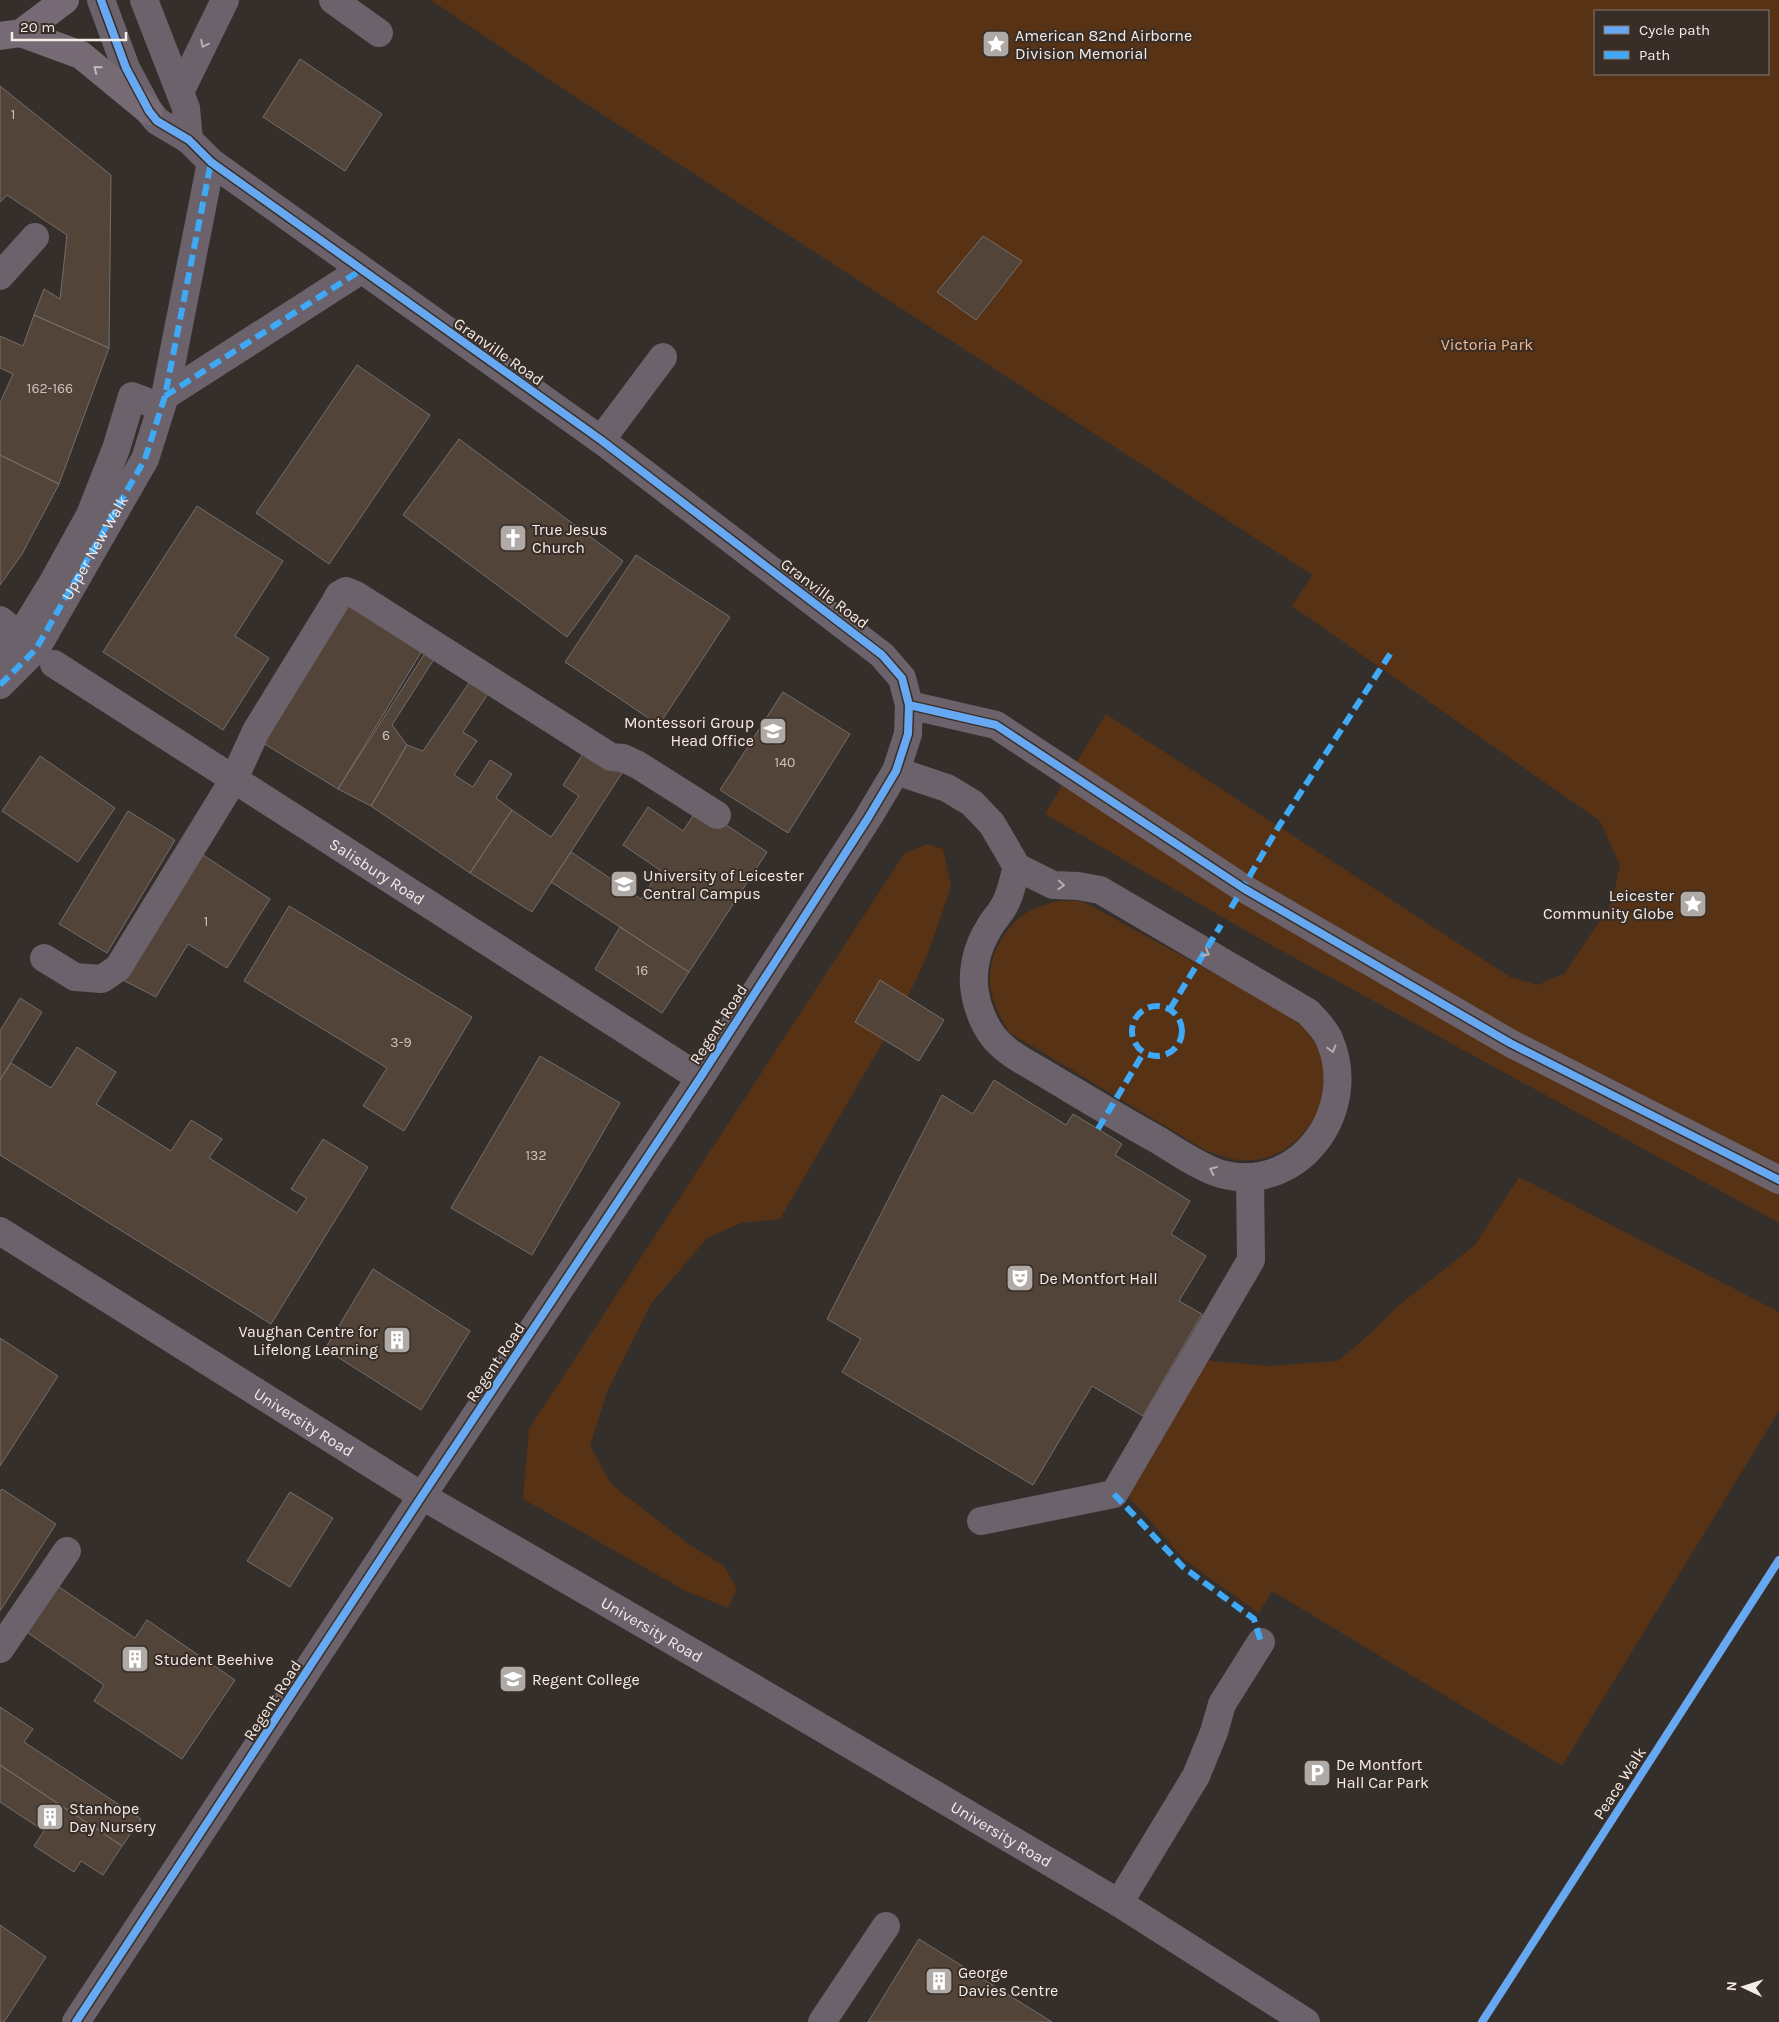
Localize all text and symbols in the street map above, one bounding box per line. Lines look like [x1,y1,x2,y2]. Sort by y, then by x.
scale bar [12,10,126,42]
legend [1594,10,1769,75]
text: 20 m [20,18,55,36]
text: Cycle path [1639,21,1710,39]
place label: American 82nd Airborne Division Memorial [1015,26,1192,63]
place icon: American 82nd Airborne Division Memorial [981,29,1011,59]
one-way arrow [200,39,210,48]
text: Path [1639,46,1670,64]
one-way arrow [94,65,103,74]
house number: 1 [11,106,15,123]
street label: Granville Road [450,313,547,389]
park label: Victoria Park [1441,335,1533,354]
house number: 162-166 [27,380,73,397]
street label: Upper New Walk [57,492,132,603]
place label: True Jesus Church [532,520,608,557]
church icon: True Jesus Church [498,523,528,553]
street label: Granville Road [777,554,872,633]
place label: Montessori Group Head Office [624,713,754,750]
school or university icon: Montessori Group Head Office [758,716,788,746]
house number: 6 [382,727,390,744]
house number: 140 [775,754,795,771]
street label: Salisbury Road [326,834,428,909]
place label: University of Leicester Central Campus [643,866,804,903]
school or university icon: University of Leicester Central Campus [609,869,639,899]
one-way arrow [1057,880,1065,891]
place label: Leicester Community Globe [1543,886,1674,923]
place icon: Leicester Community Globe [1678,889,1708,919]
house number: 1 [204,913,208,930]
one-way arrow [1200,946,1209,956]
house number: 16 [636,962,648,979]
street label: Regent Road [686,981,751,1068]
house number: 3-9 [390,1034,412,1051]
one-way arrow [1327,1044,1337,1052]
house number: 132 [525,1147,547,1164]
one-way arrow [1209,1166,1218,1177]
theatre icon: De Montfort Hall [1005,1263,1035,1293]
place label: De Montfort Hall [1039,1269,1158,1288]
street label: Regent Road [462,1319,529,1406]
place label: Vaughan Centre for Lifelong Learning [239,1322,378,1359]
building icon: Vaughan Centre for Lifelong Learning [382,1325,412,1355]
street label: University Road [250,1384,357,1461]
street label: University Road [597,1593,706,1666]
building icon: Student Beehive [120,1644,150,1674]
place label: Student Beehive [154,1650,274,1669]
street label: Regent Road [240,1657,305,1744]
school or university icon: Regent College [498,1664,528,1694]
place label: Regent College [532,1670,640,1689]
street label: Peace Walk [1589,1744,1650,1823]
place label: De Montfort Hall Car Park [1336,1755,1429,1792]
parking icon: De Montfort Hall Car Park [1302,1758,1332,1788]
street label: University Road [947,1797,1055,1871]
place label: Stanhope Day Nursery [69,1799,156,1836]
building icon: Stanhope Day Nursery [35,1802,65,1832]
north arrow [1719,1962,1769,2012]
place label: George Davies Centre [958,1963,1058,2000]
building icon: George Davies Centre [924,1966,954,1996]
text: N [1723,1981,1740,1992]

